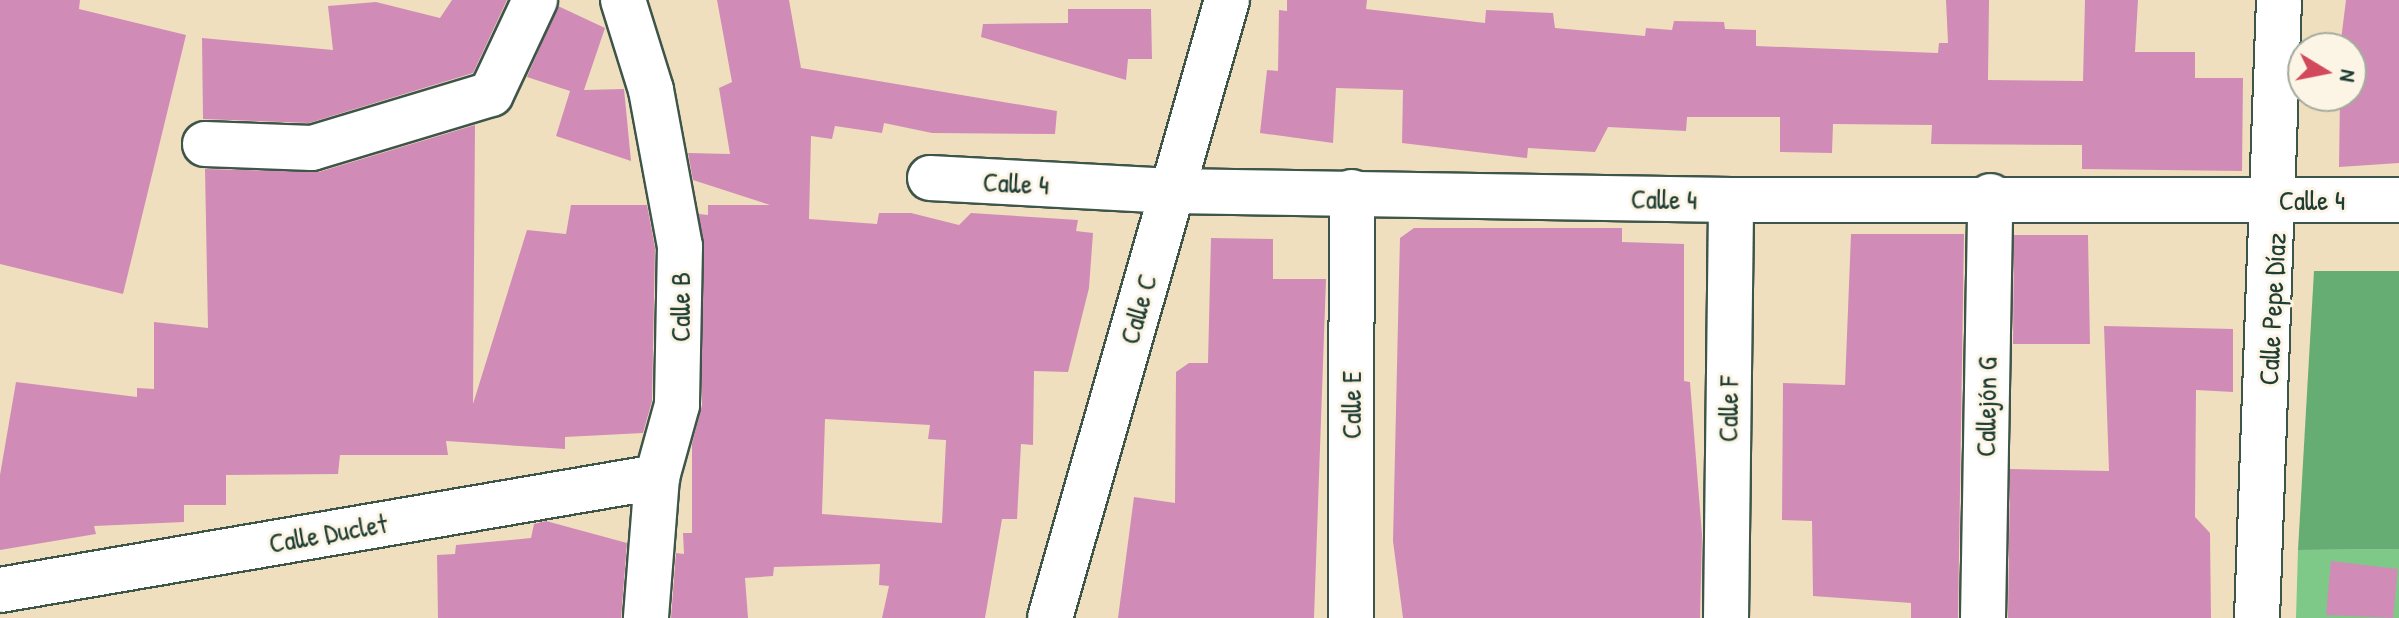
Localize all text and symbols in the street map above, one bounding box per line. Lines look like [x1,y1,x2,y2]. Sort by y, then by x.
north arrow [2287,32,2367,112]
text: N [2333,67,2364,84]
street label: Calle 4 [982,164,1050,202]
street label: Calle 4 [1630,182,1698,216]
street label: Calle 4 [2279,183,2345,217]
street label: Calle Pepe Díaz [2251,232,2293,386]
street label: Calle C [1112,270,1164,348]
street label: Calle B [663,272,697,342]
street label: Callejón G [1968,357,2004,457]
street label: Calle E [1334,371,1368,439]
street label: Calle F [1711,375,1745,443]
street label: Calle Duclet [266,506,390,560]

